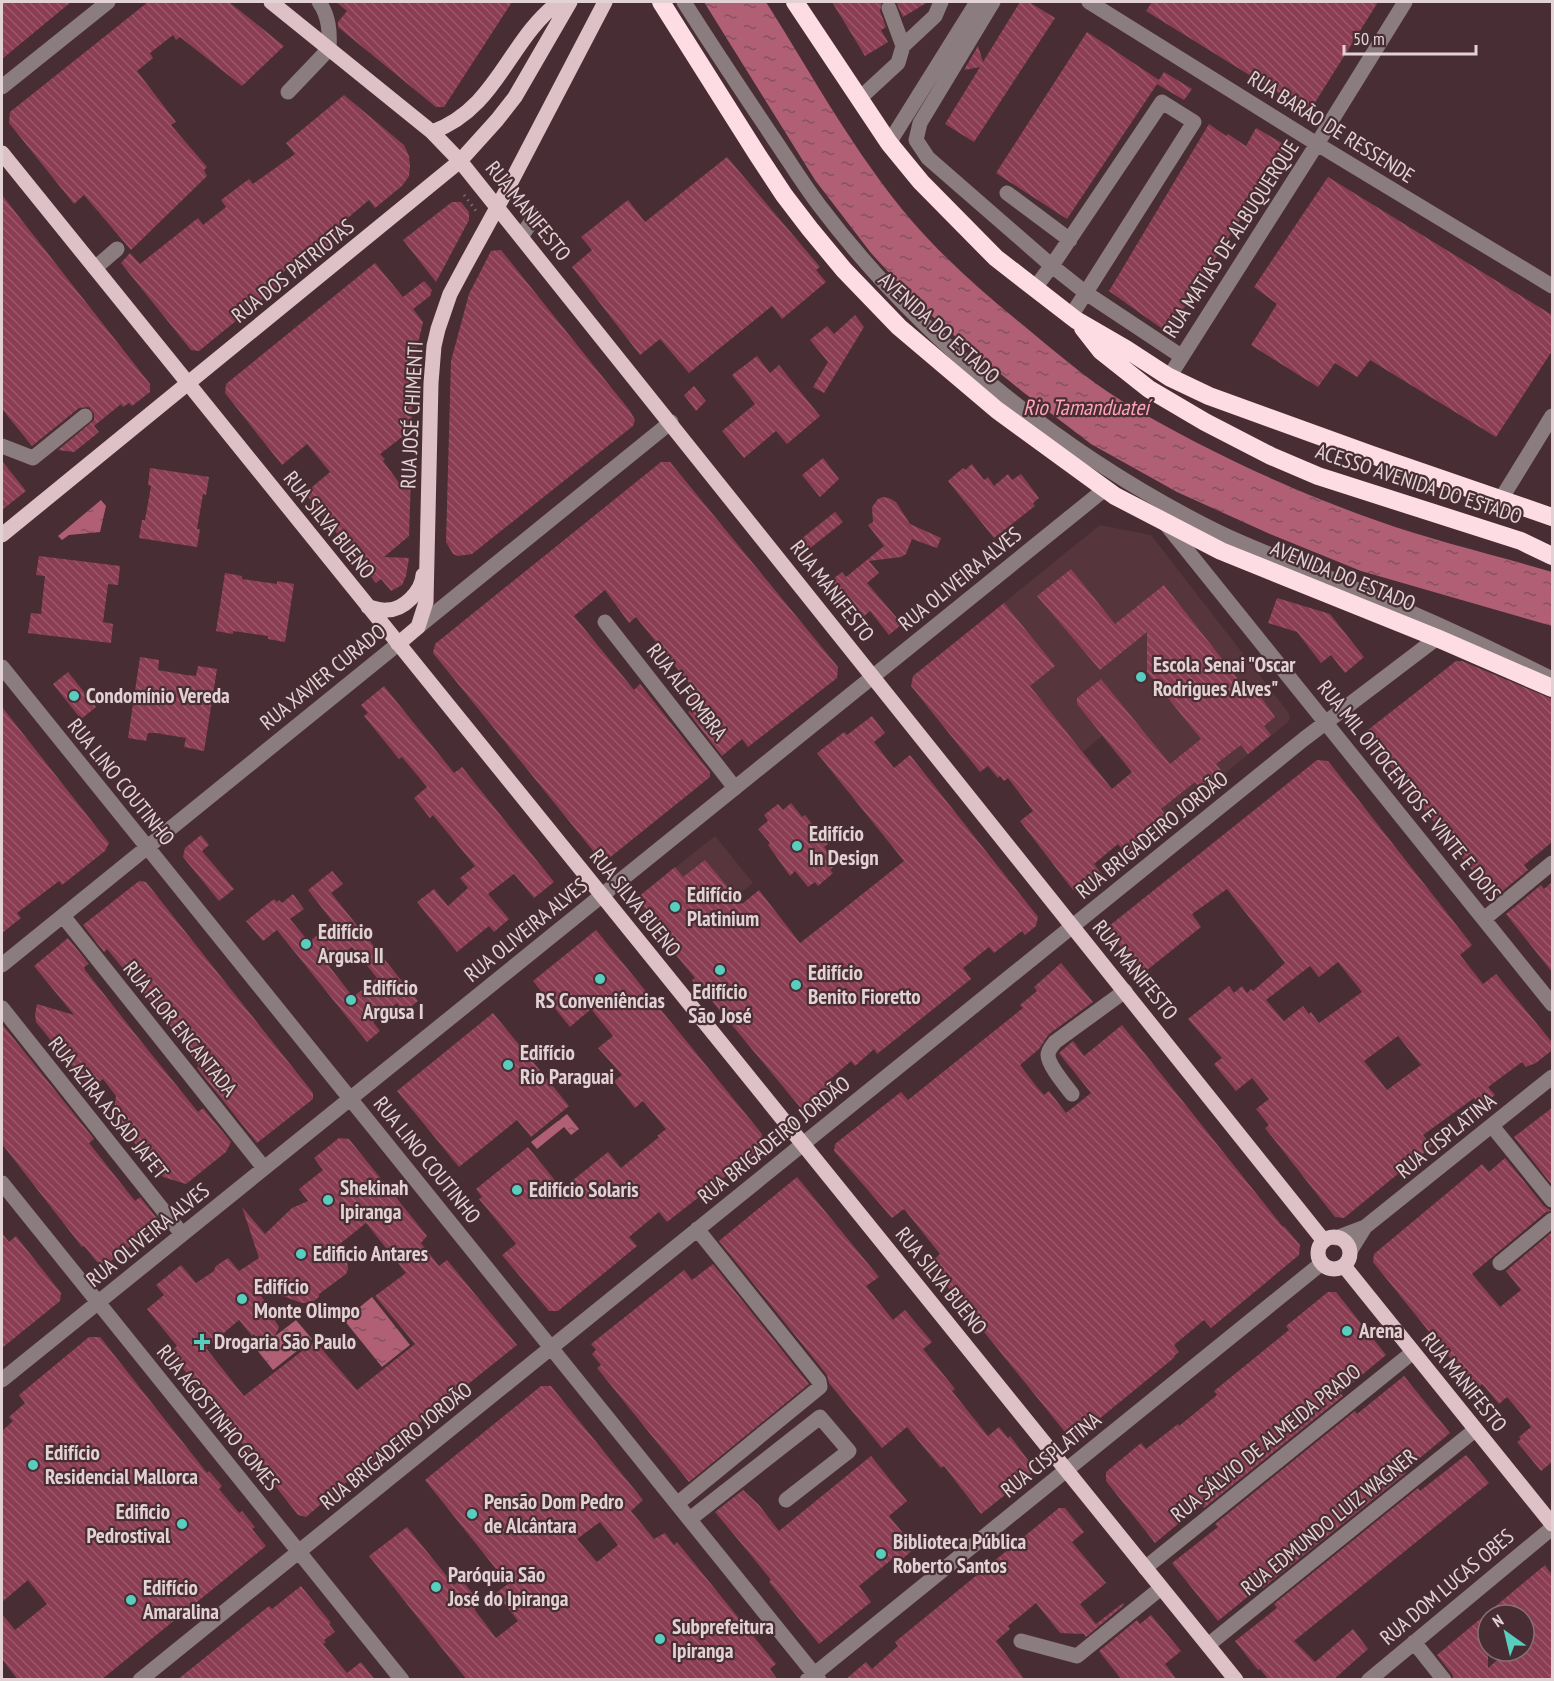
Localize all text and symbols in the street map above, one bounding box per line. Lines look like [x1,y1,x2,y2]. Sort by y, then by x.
scale bar [1344,18,1476,56]
text: 50 m [1353,27,1385,50]
street label: RUA BARÃO DE RESSENDE [1243,64,1420,189]
street label: RUA MATIAS DE ALBUQUERQUE [1157,135,1305,343]
street label: RUA MANIFESTO [480,155,577,266]
street label: RUA DOS PATRIOTAS [226,213,360,328]
street label: AVENIDA DO ESTADO [873,266,1006,389]
street label: RUA JOSÉ CHIMENTI [394,341,429,489]
water label: Rio Tamanduateí [1023,393,1153,421]
street label: ACESSO AVENIDA DO ESTADO [1312,437,1526,530]
street label: RUA SILVA BUENO [278,465,381,584]
street label: RUA OLIVEIRA ALVES [893,521,1027,637]
street label: AVENIDA DO ESTADO [1267,534,1420,617]
street label: RUA MANIFESTO [784,535,880,647]
street label: RUA XAVIER CURADO [254,618,391,736]
street label: RUA ALFOMBRA [641,638,734,746]
place label: Escola Senai "Oscar Rodrigues Alves" [1153,651,1296,702]
marker: Escola Senai "Oscar Rodrigues Alves" [1134,670,1148,684]
street label: RUA MIL OITOCENTOS E VINTE E DOIS [1312,675,1507,907]
place label: Condomínio Vereda [86,682,230,709]
marker: Condomínio Vereda [67,689,81,703]
street label: RUA LINO COUTINHO [62,713,181,851]
street label: RUA BRIGADEIRO JORDÃO [1070,765,1233,904]
place label: Edifício In Design [809,820,879,871]
marker: Edifício In Design [790,839,804,853]
street label: RUA SILVA BUENO [584,843,687,962]
street label: RUA OLIVEIRA ALVES [459,872,593,988]
place label: Edifício Platinium [687,881,759,932]
marker: Edifício Platinium [668,900,682,914]
street label: RUA MANIFESTO [1087,914,1184,1025]
place label: Edifício Argusa II [317,918,384,969]
marker: Edifício Argusa II [299,937,313,951]
street label: RUA FLOR ENCANTADA [118,956,243,1102]
place label: Edifício Benito Fioretto [808,959,921,1010]
marker: Edifício São José [713,963,727,977]
marker: RS Conveniências [593,972,607,986]
place label: Edifício Argusa I [362,974,424,1025]
place label: Edifício São José [688,978,752,1029]
marker: Edifício Benito Fioretto [789,978,803,992]
place label: RS Conveniências [535,987,665,1014]
marker: Edifício Argusa I [344,993,358,1007]
street label: RUA AZIRA ASSAD JAFET [43,1031,175,1185]
place label: Edifício Rio Paraguai [520,1039,614,1090]
marker: Edifício Rio Paraguai [501,1058,515,1072]
street label: RUA BRIGADEIRO JORDÃO [692,1070,855,1209]
street label: RUA CISPLATINA [1390,1087,1501,1184]
street label: RUA LINO COUTINHO [368,1091,487,1229]
place label: Shekinah Ipiranga [340,1174,409,1225]
place label: Edifício Solaris [529,1176,639,1203]
street label: RUA OLIVEIRA ALVES [81,1177,215,1293]
marker: Edifício Solaris [510,1183,524,1197]
marker: Shekinah Ipiranga [321,1193,335,1207]
street label: RUA SILVA BUENO [890,1221,993,1340]
place label: Edificio Antares [313,1240,428,1267]
marker: Edificio Antares [294,1247,308,1261]
place label: Edifício Monte Olimpo [254,1273,360,1324]
marker: Edifício Monte Olimpo [235,1292,249,1306]
place label: Arena [1358,1317,1403,1344]
marker: Arena [1340,1324,1354,1338]
street label: RUA MANIFESTO [1416,1326,1513,1437]
place label: Drogaria São Paulo [214,1328,356,1355]
marker: Drogaria São Paulo [195,1335,209,1349]
street label: RUA AGOSTINHO GOMES [151,1339,286,1496]
street label: RUA SÁLVIO DE ALMEIDA PRADO [1165,1358,1366,1528]
street label: RUA BRIGADEIRO JORDÃO [314,1376,477,1515]
street label: RUA CISPLATINA [995,1406,1106,1503]
place label: Edifício Residencial Mallorca [45,1439,198,1490]
street label: RUA EDMUNDO LUIZ WAGNER [1235,1442,1422,1601]
marker: Edifício Residencial Mallorca [26,1458,40,1472]
place label: Pensão Dom Pedro de Alcântara [484,1488,624,1539]
place label: Edificio Pedrostival [86,1498,171,1549]
marker: Pensão Dom Pedro de Alcântara [465,1507,479,1521]
marker: Edificio Pedrostival [175,1517,189,1531]
street label: RUA DOM LUCAS OBES [1374,1523,1519,1651]
place label: Biblioteca Pública Roberto Santos [893,1528,1027,1579]
marker: Biblioteca Pública Roberto Santos [874,1547,888,1561]
place label: Paróquia São José do Ipiranga [447,1561,569,1612]
place label: Edifício Amaralina [142,1574,219,1625]
marker: Paróquia São José do Ipiranga [429,1580,443,1594]
marker: Edifício Amaralina [124,1593,138,1607]
north arrow [1476,1603,1536,1663]
text: N [1488,1610,1507,1631]
place label: Subprefeitura Ipiranga [672,1613,774,1664]
marker: Subprefeitura Ipiranga [653,1632,667,1646]

